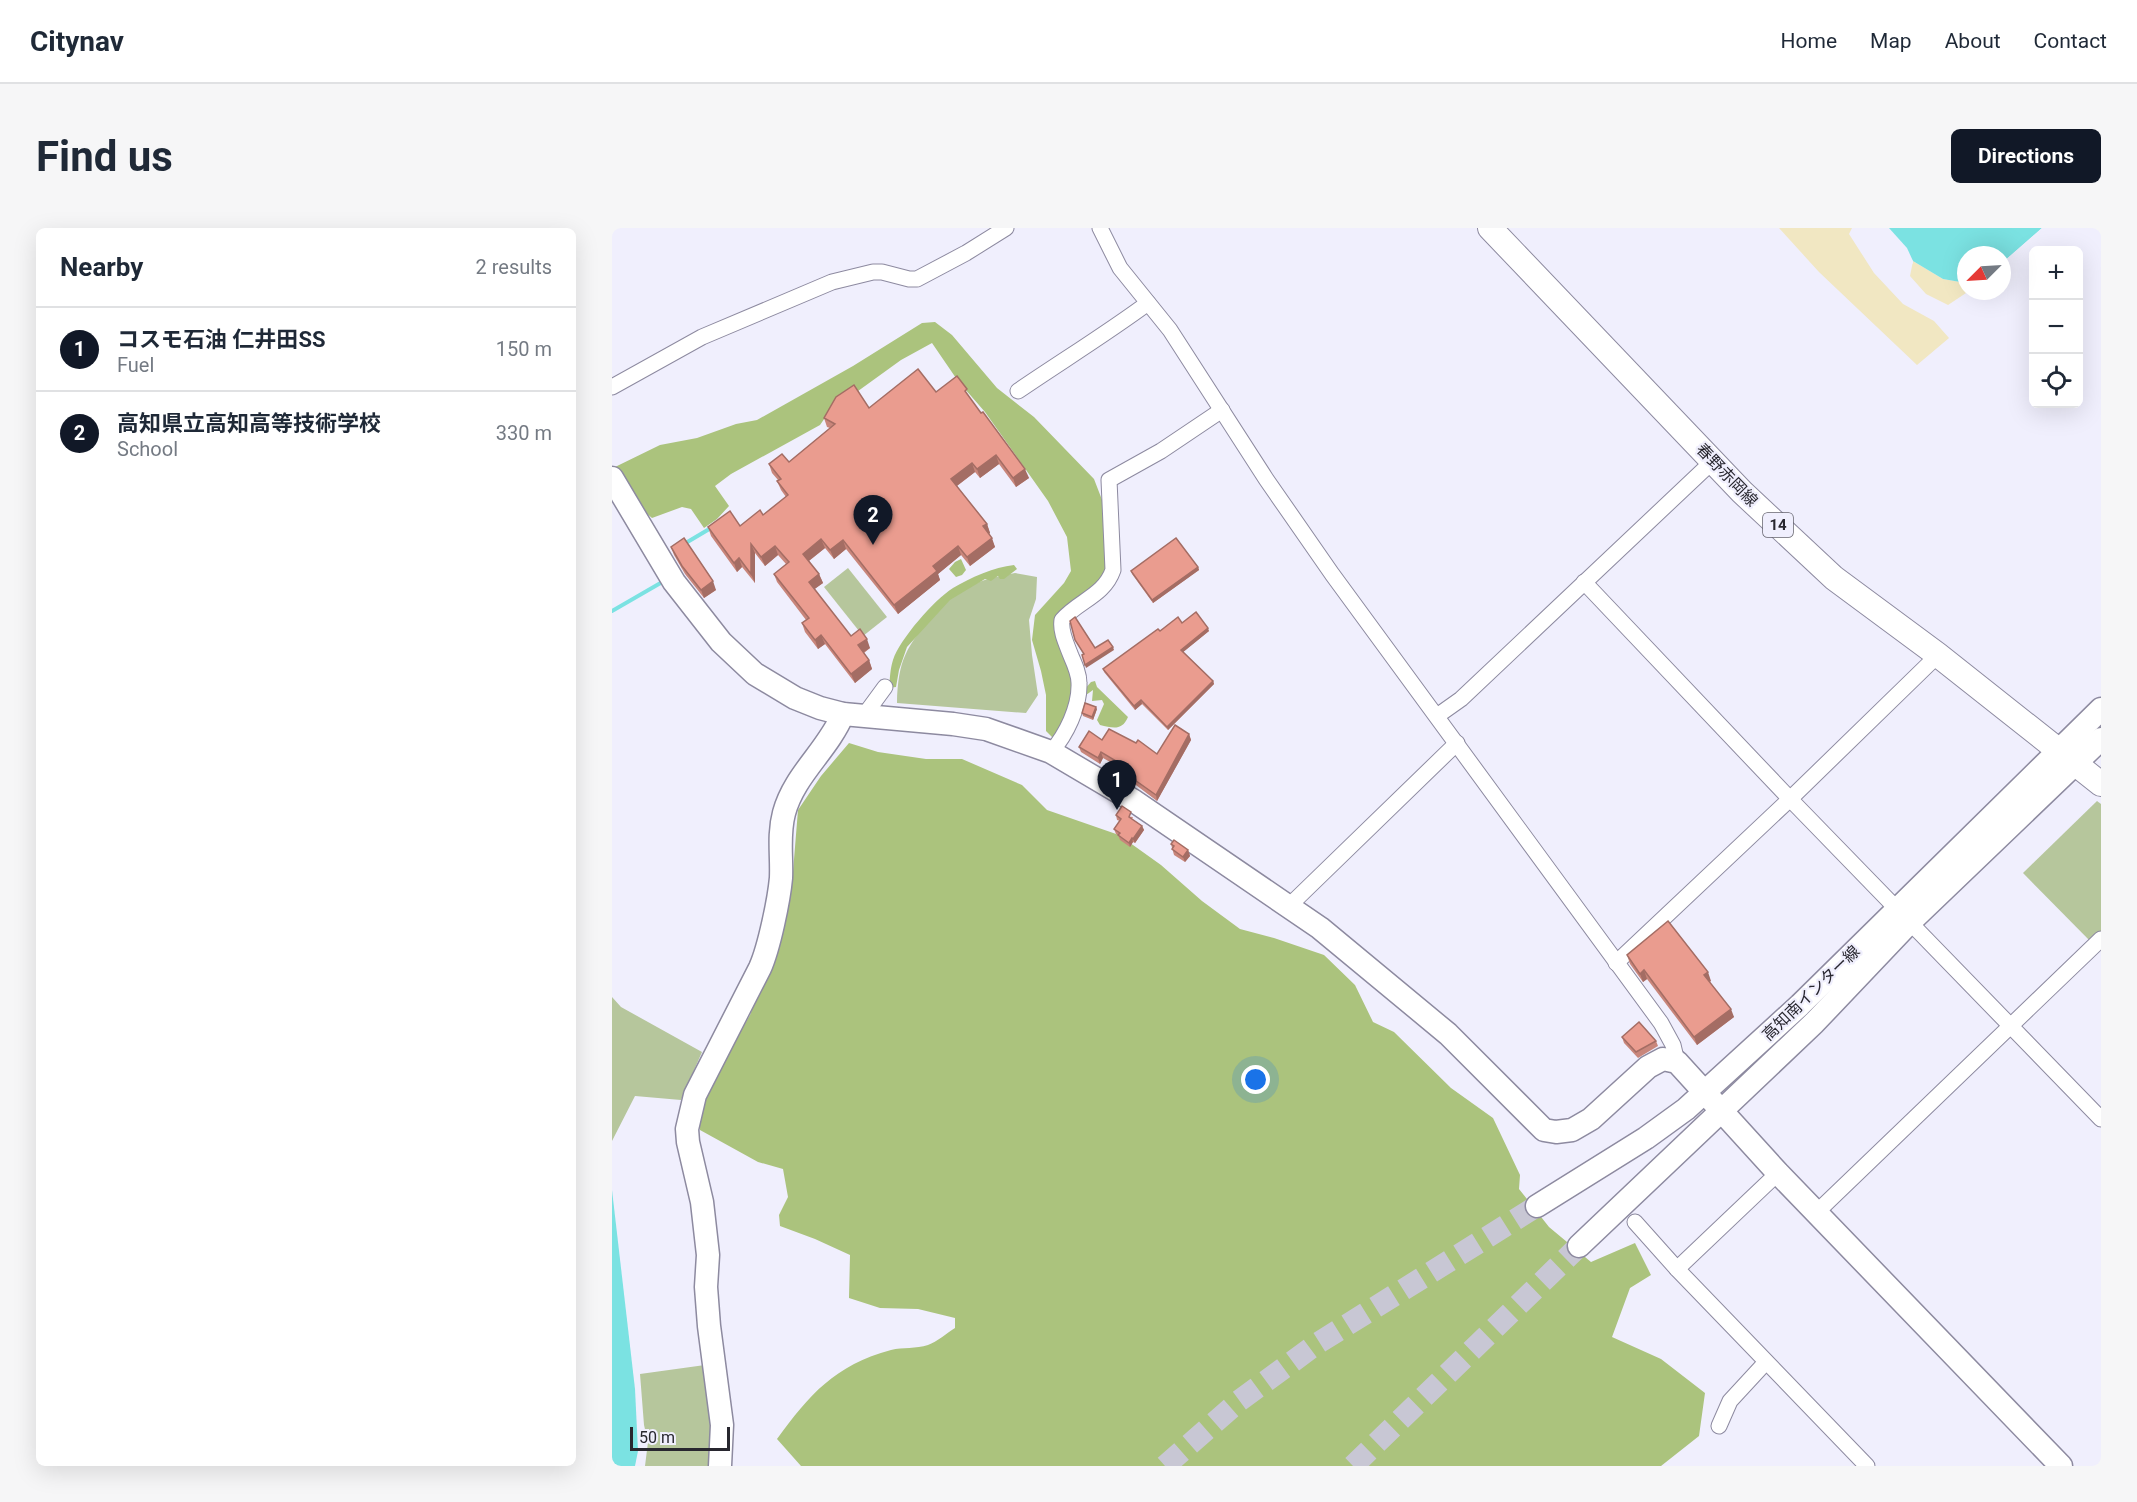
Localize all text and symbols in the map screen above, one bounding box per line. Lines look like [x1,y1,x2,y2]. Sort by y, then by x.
text: Citynav [30,25,124,58]
text: Home [1781,29,1837,53]
text: Map [1870,29,1912,53]
text: About [1945,29,2001,53]
text: Contact [2034,29,2107,53]
button: Directions [1951,129,2101,183]
text: Find us [36,132,173,181]
north arrow [1957,246,2011,300]
map controls [2029,246,2083,408]
button: + [2029,246,2083,300]
text: Nearby [60,252,143,282]
text: 2 results [476,255,552,279]
button: − [2029,300,2083,354]
text: コスモ石油 仁井田SS [117,327,326,352]
text: 1 [74,337,85,361]
text: 150 m [496,337,552,361]
text: Fuel [117,353,154,377]
button: locate [2029,354,2083,408]
text: 高知県立高知高等技術学校 [117,411,381,436]
text: 2 [74,421,85,445]
text: 330 m [496,421,552,445]
text: School [117,437,178,461]
street label: 春野赤岡線 [1692,440,1762,510]
pin: 2 [854,496,892,545]
road number: 14 [1763,513,1793,537]
pin: 1 [1098,760,1136,810]
street label: 高知南インター線 [1758,942,1864,1044]
your location [1241,1065,1270,1094]
scale bar [630,1424,730,1452]
text: 50 m [639,1428,675,1447]

